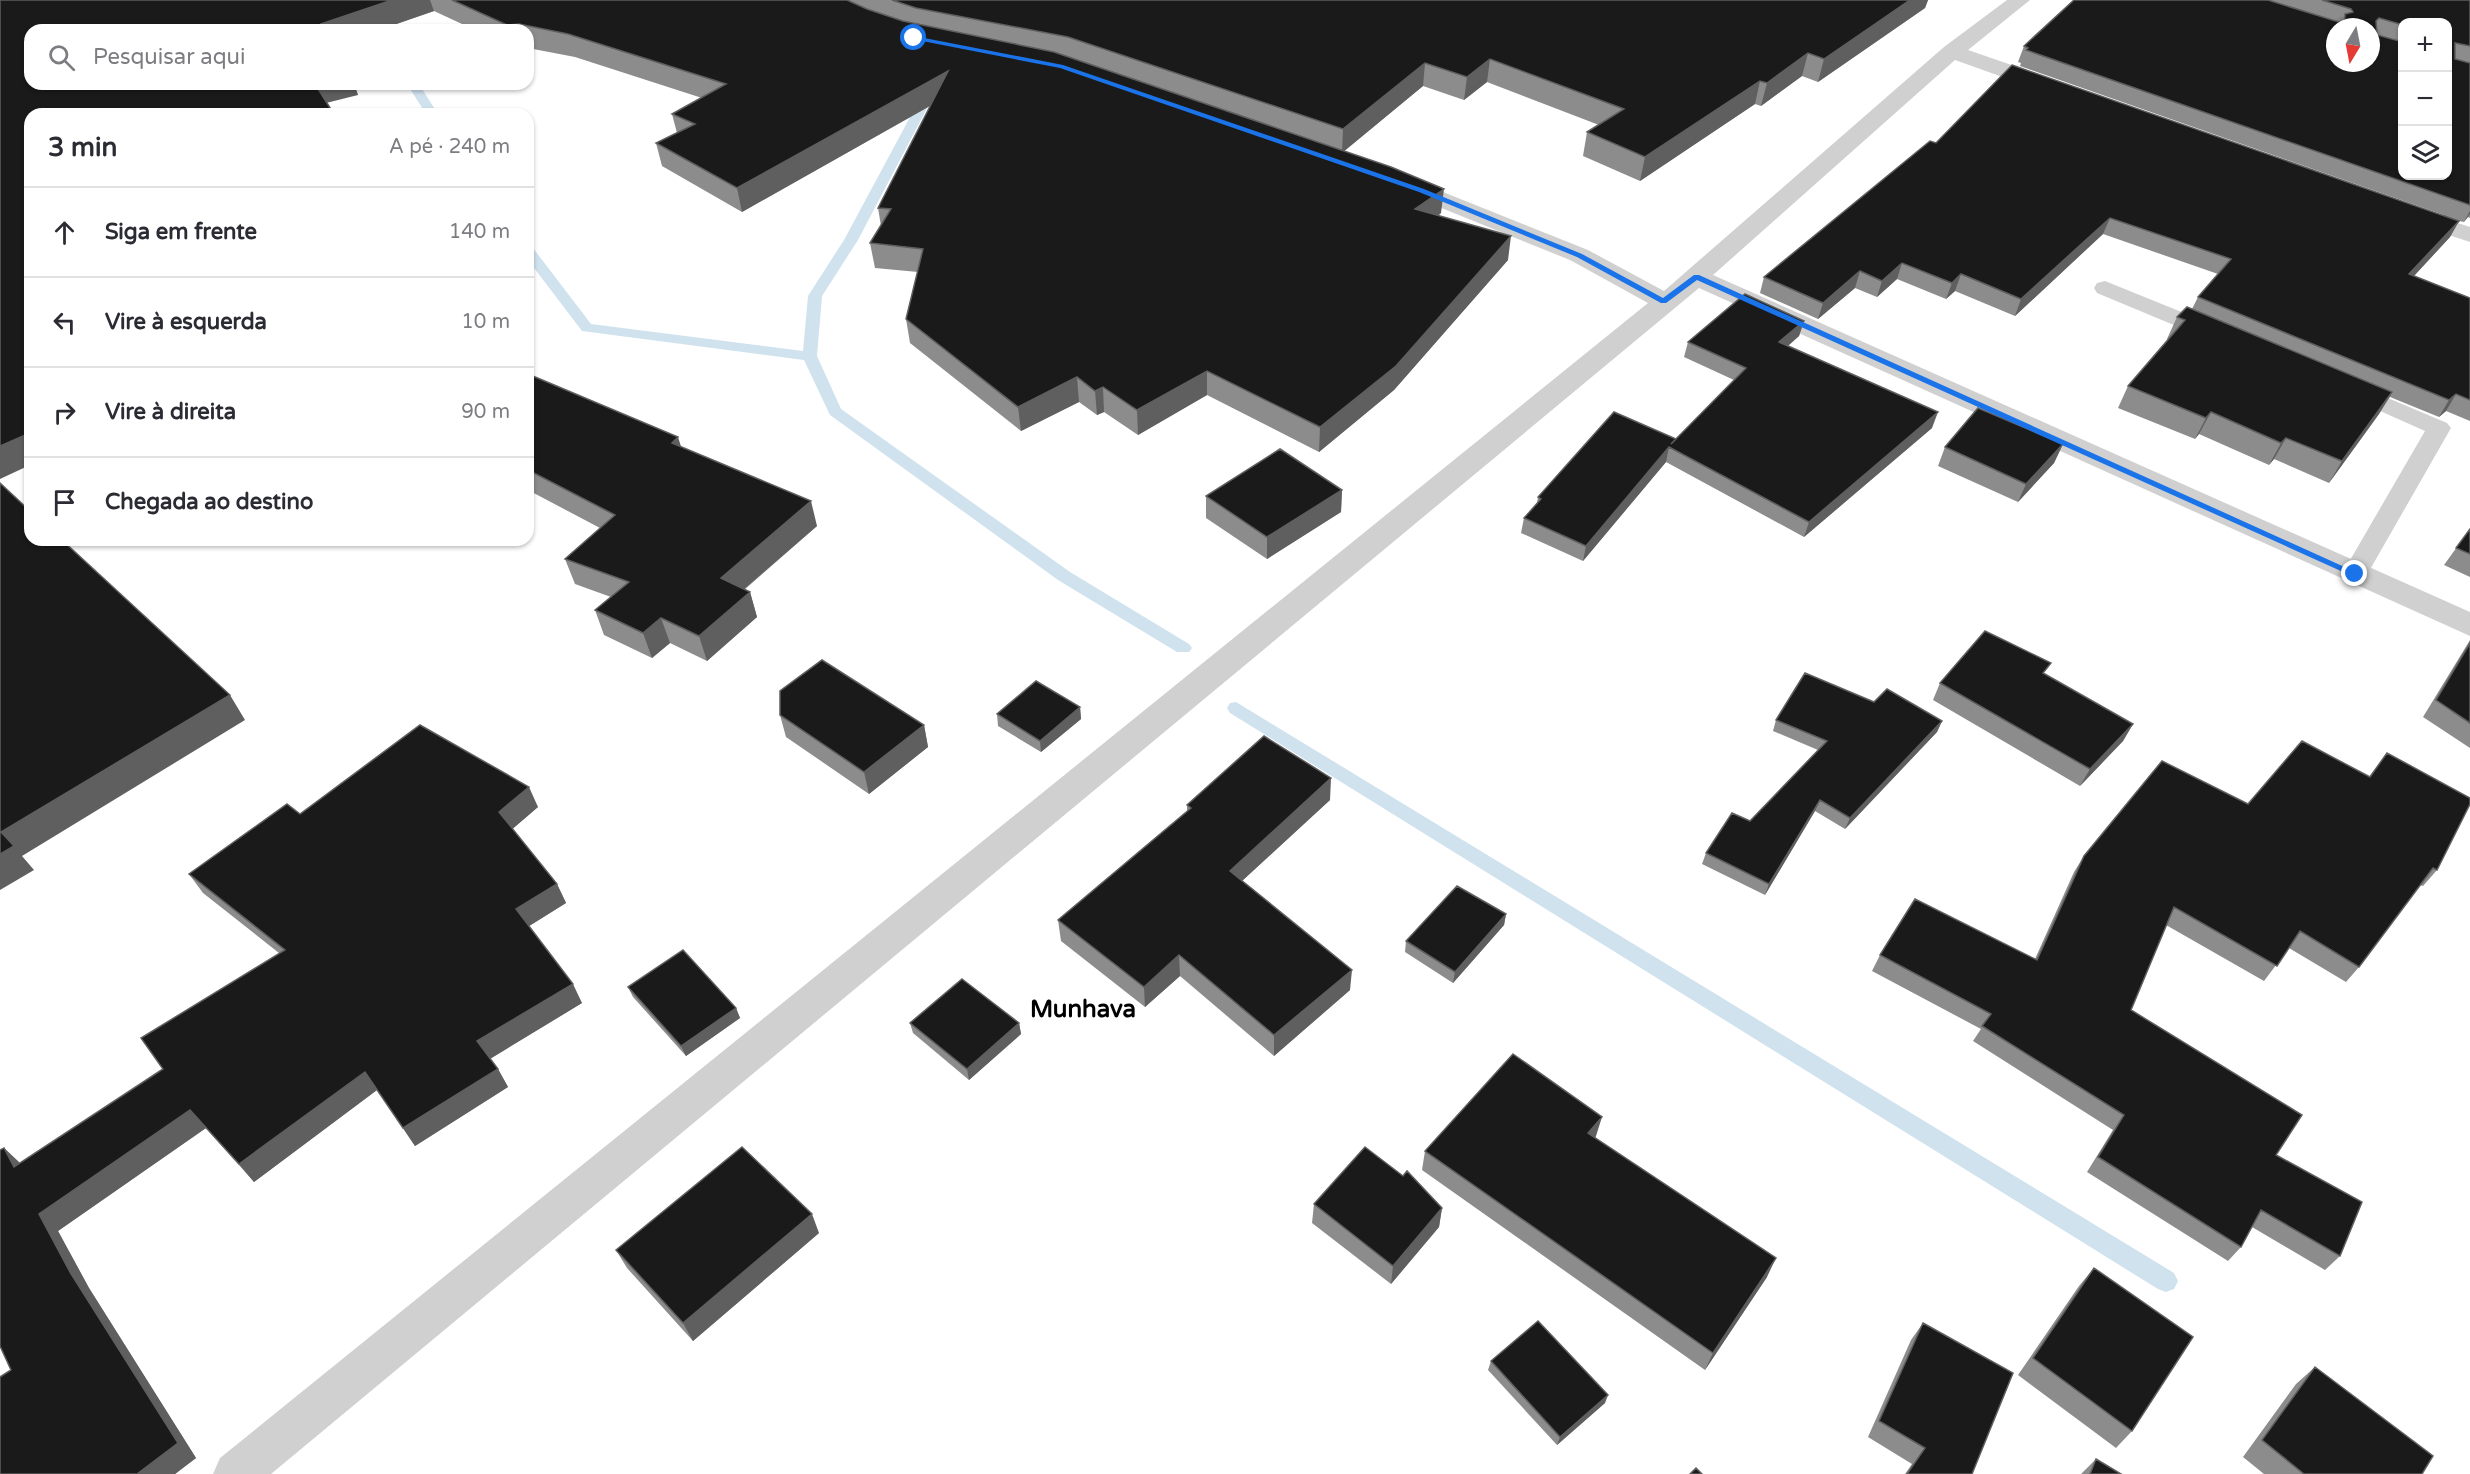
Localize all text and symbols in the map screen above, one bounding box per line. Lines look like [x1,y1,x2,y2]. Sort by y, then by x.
north arrow [2326,18,2380,72]
map controls [2398,18,2452,180]
button: + [2398,18,2452,72]
search box [24,24,534,90]
route start [900,24,926,50]
icon: search [45,41,78,74]
text: Pesquisar aqui [93,44,245,70]
button: − [2398,72,2452,126]
button: layers [2398,126,2452,180]
text: 3 min [48,132,117,163]
text: A pé · 240 m [389,135,510,159]
icon: ahead [48,216,81,249]
text: Siga em frente [105,219,257,245]
text: 140 m [449,220,510,244]
icon: left [48,306,81,339]
text: Vire à esquerda [105,309,267,335]
text: 10 m [461,310,510,334]
icon: right [48,396,81,429]
text: Vire à direita [105,399,236,425]
text: 90 m [461,400,510,424]
icon: arrive [48,486,81,519]
text: Chegada ao destino [105,489,313,515]
route end [2341,560,2367,586]
district label: Munhava [1030,995,1136,1024]

